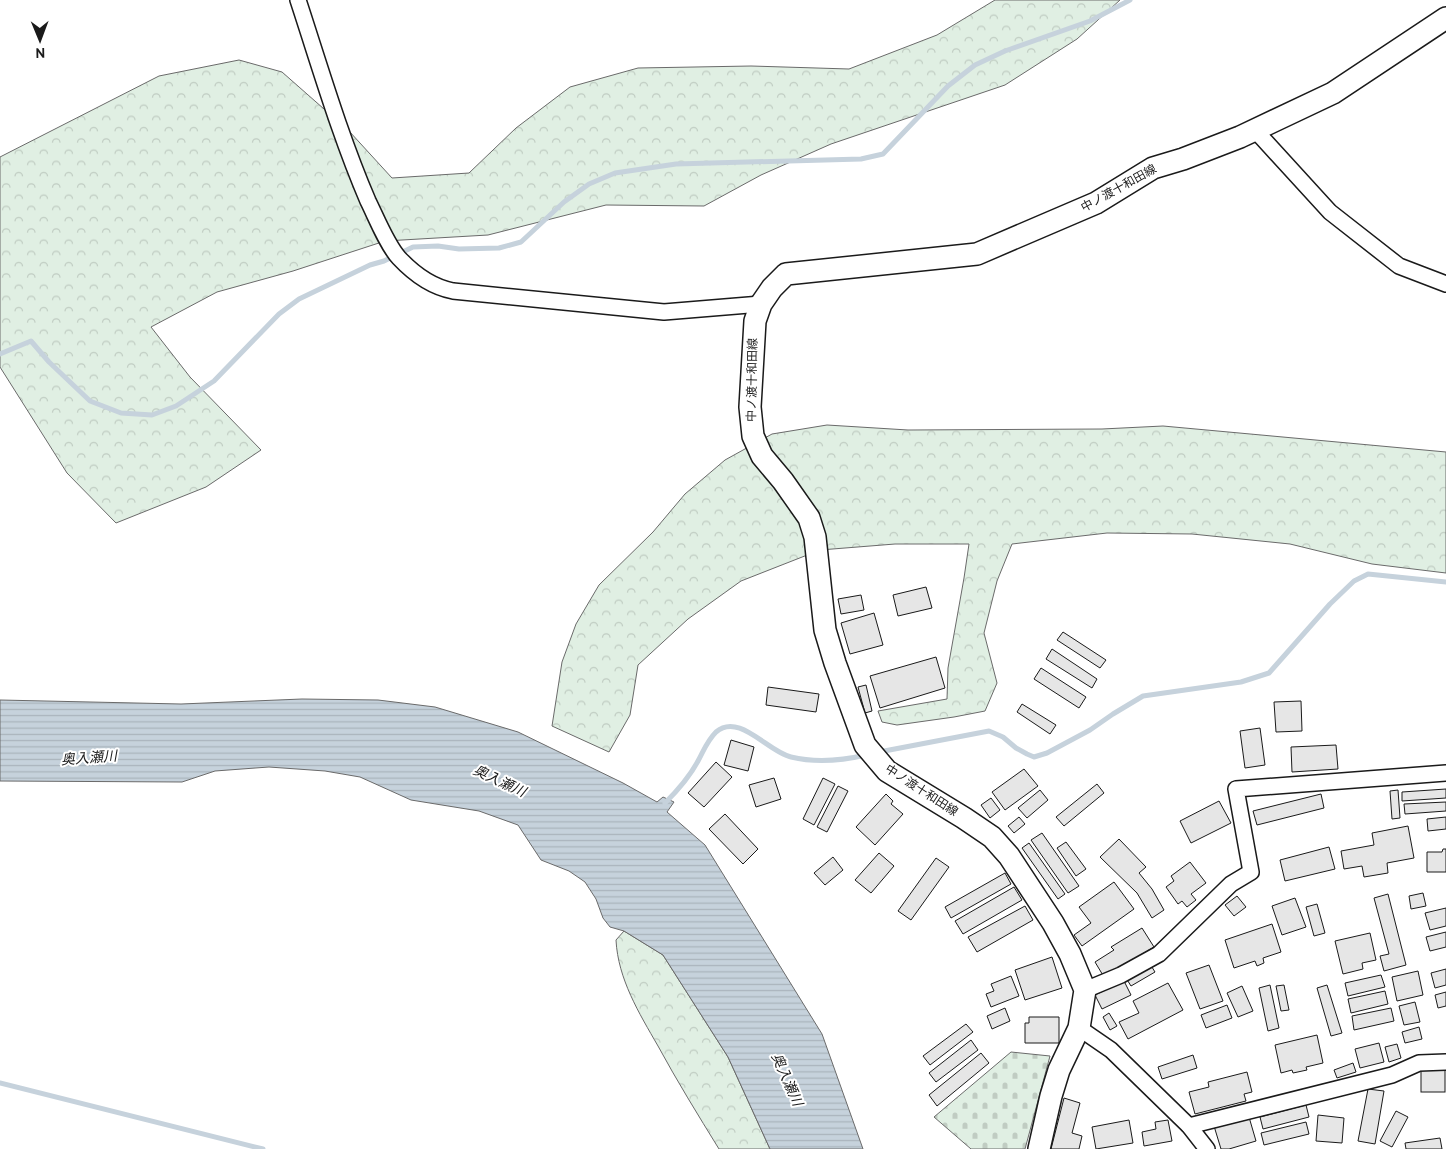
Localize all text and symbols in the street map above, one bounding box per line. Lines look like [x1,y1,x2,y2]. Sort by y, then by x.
north arrow [15,15,65,65]
text: N [35,43,45,60]
street label: 中ノ渡十和田線 [1078,162,1160,216]
street label: 中ノ渡十和田線 [744,338,762,422]
water label: 奥入瀬川 [60,748,120,769]
street label: 中ノ渡十和田線 [881,761,961,821]
water label: 奥入瀬川 [470,762,530,802]
water label: 奥入瀬川 [767,1051,806,1111]

